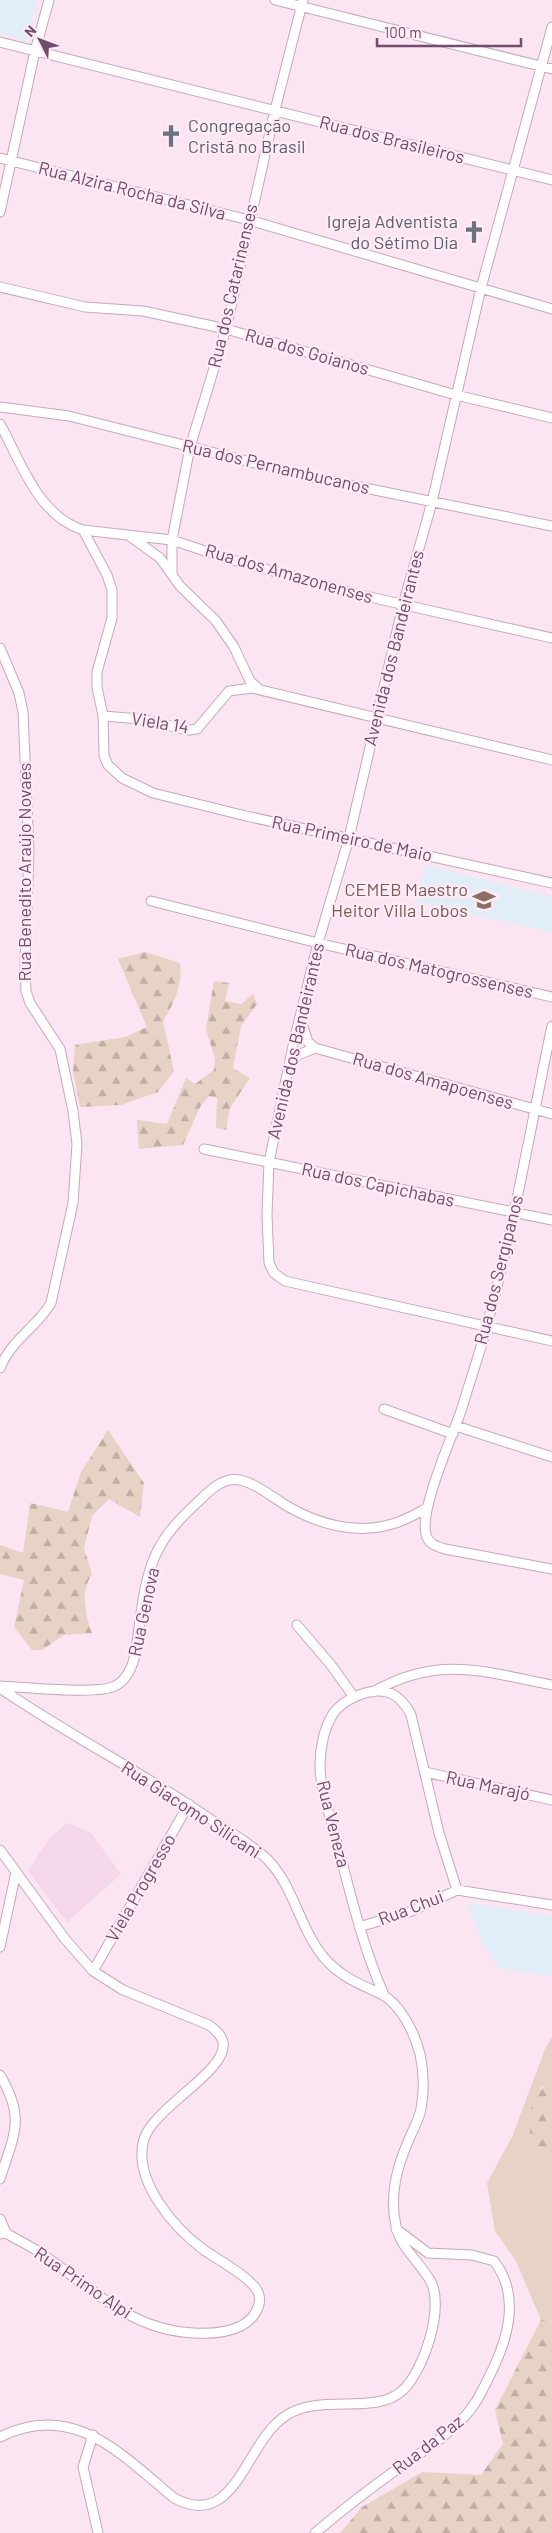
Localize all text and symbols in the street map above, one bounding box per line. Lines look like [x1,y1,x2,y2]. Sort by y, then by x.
north arrow [15,15,65,65]
scale bar [377,15,521,47]
text: N [21,22,39,40]
text: 100 m [384,23,422,41]
street label: Rua dos Brasileiros [317,110,467,168]
place label: Congregação Cristã no Brasil [188,114,305,157]
church icon: Congregação Cristã no Brasil [158,123,184,149]
street label: Rua Alzira Rocha da Silva [36,156,228,224]
street label: Rua dos Catarinenses [202,202,262,370]
place label: Igreja Adventista do Sétimo Dia [327,210,458,253]
church icon: Igreja Adventista do Sétimo Dia [461,219,487,245]
street label: Rua dos Goianos [243,323,372,379]
street label: Rua dos Pernambucanos [180,434,372,498]
street label: Rua dos Amazonenses [203,539,376,608]
street label: Avenida dos Bandeirantes [358,548,428,748]
street label: Viela 14 [130,707,190,737]
street label: Rua Benedito Araújo Novaes [13,762,35,982]
street label: Rua Primeiro de Maio [270,810,434,866]
place label: CEMEB Maestro Heitor Villa Lobos [331,878,468,921]
school or university icon: CEMEB Maestro Heitor Villa Lobos [471,887,497,913]
street label: Rua dos Matogrossenses [343,938,535,1002]
street label: Avenida dos Bandeirantes [262,940,328,1141]
street label: Rua dos Amapoenses [350,1047,516,1113]
street label: Rua dos Capichabas [300,1157,457,1211]
street label: Rua dos Sergipanos [469,1193,527,1347]
street label: Rua Genova [123,1565,163,1658]
street label: Rua Giacomo Silicani [118,1756,266,1863]
street label: Rua Marajó [444,1765,532,1805]
street label: Rua Veneza [313,1778,355,1870]
street label: Viela Progresso [100,1830,180,1945]
street label: Rua Chui [375,1885,446,1930]
street label: Rua Primo Alpi [31,2241,137,2323]
street label: Rua da Paz [388,2410,467,2479]

